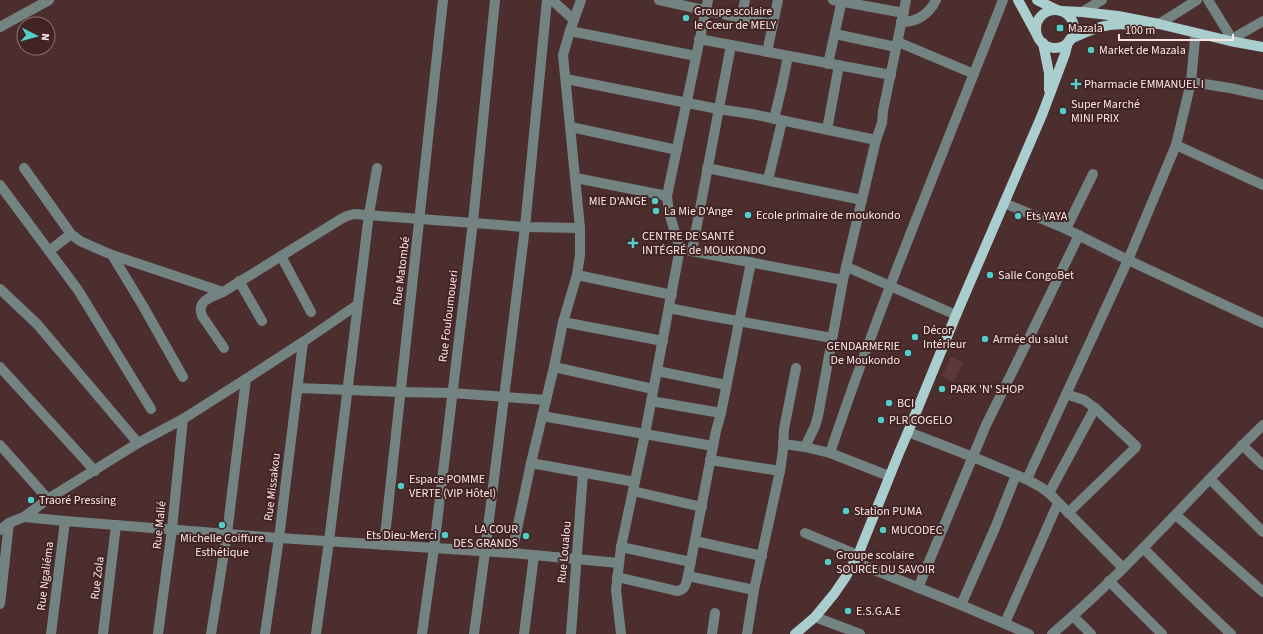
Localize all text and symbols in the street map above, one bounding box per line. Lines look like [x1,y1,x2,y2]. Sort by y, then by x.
place label: Groupe scolaire le Cœur de MELY [694,3,776,34]
marker: Groupe scolaire le Cœur de MELY [681,13,691,23]
north arrow [16,16,56,56]
scale bar [1119,16,1233,42]
place label: Mazala [1068,20,1103,37]
text: 100 m [1125,22,1155,39]
marker: Mazala [1055,23,1065,33]
text: N [38,33,53,41]
place label: Market de Mazala [1099,42,1186,59]
marker: Market de Mazala [1086,45,1096,55]
place label: Pharmacie EMMANUEL I [1084,76,1204,93]
marker: Pharmacie EMMANUEL I [1071,79,1081,89]
place label: Super Marché MINI PRIX [1071,96,1140,127]
marker: Super Marché MINI PRIX [1058,106,1068,116]
place label: MIE D'ANGE [589,193,647,210]
marker: MIE D'ANGE [650,196,660,206]
place label: La Mie D'Ange [664,203,733,220]
marker: La Mie D'Ange [651,206,661,216]
place label: Ecole primaire de moukondo [756,207,900,224]
place label: Ets YAYA [1026,208,1068,225]
marker: Ecole primaire de moukondo [743,210,753,220]
marker: Ets YAYA [1013,211,1023,221]
place label: CENTRE DE SANTÉ INTÉGRÉ de MOUKONDO [642,228,766,259]
street label: Rue Matombé [389,236,414,306]
marker: CENTRE DE SANTÉ INTÉGRÉ de MOUKONDO [627,237,639,249]
place label: Salle CongoBet [998,267,1074,284]
street label: Rue Fouloumoueri [434,269,463,363]
marker: Salle CongoBet [985,270,995,280]
place label: Décor Intérieur [923,322,967,353]
place label: Armée du salut [993,331,1068,348]
marker: Décor Intérieur [910,332,920,342]
marker: Armée du salut [980,334,990,344]
place label: GENDARMERIE De Moukondo [827,338,900,369]
marker: GENDARMERIE De Moukondo [903,348,913,358]
place label: PARK 'N' SHOP [950,381,1024,398]
marker: PARK 'N' SHOP [937,384,947,394]
place label: BCI [897,395,914,412]
marker: BCI [884,398,894,408]
place label: PLR COGELO [889,412,953,429]
marker: PLR COGELO [876,415,886,425]
street label: Rue Missakou [260,452,285,522]
place label: Espace POMME VERTE (VIP Hôtel) [409,471,496,502]
marker: Espace POMME VERTE (VIP Hôtel) [396,481,406,491]
place label: Traoré Pressing [39,492,116,509]
marker: Traoré Pressing [26,495,36,505]
street label: Rue Malié [149,500,170,550]
place label: Station PUMA [854,503,923,520]
marker: Station PUMA [841,506,851,516]
marker: Michelle Coiffure Esthétique [217,520,227,530]
street label: Rue Loualou [553,520,576,584]
place label: LA COUR DES GRANDS [453,521,518,552]
place label: MUCODEC [891,522,943,539]
marker: MUCODEC [878,525,888,535]
place label: Ets Dieu-Merci [366,527,437,544]
place label: Michelle Coiffure Esthétique [180,530,264,561]
marker: Ets Dieu-Merci [440,530,450,540]
marker: LA COUR DES GRANDS [521,531,531,541]
street label: Rue Ngaliéma [33,541,58,612]
place label: Groupe scolaire SOURCE DU SAVOIR [836,547,935,578]
street label: Rue Zola [86,555,109,601]
marker: Groupe scolaire SOURCE DU SAVOIR [823,557,833,567]
place label: E.S.G.A.E [856,603,901,620]
marker: E.S.G.A.E [843,606,853,616]

